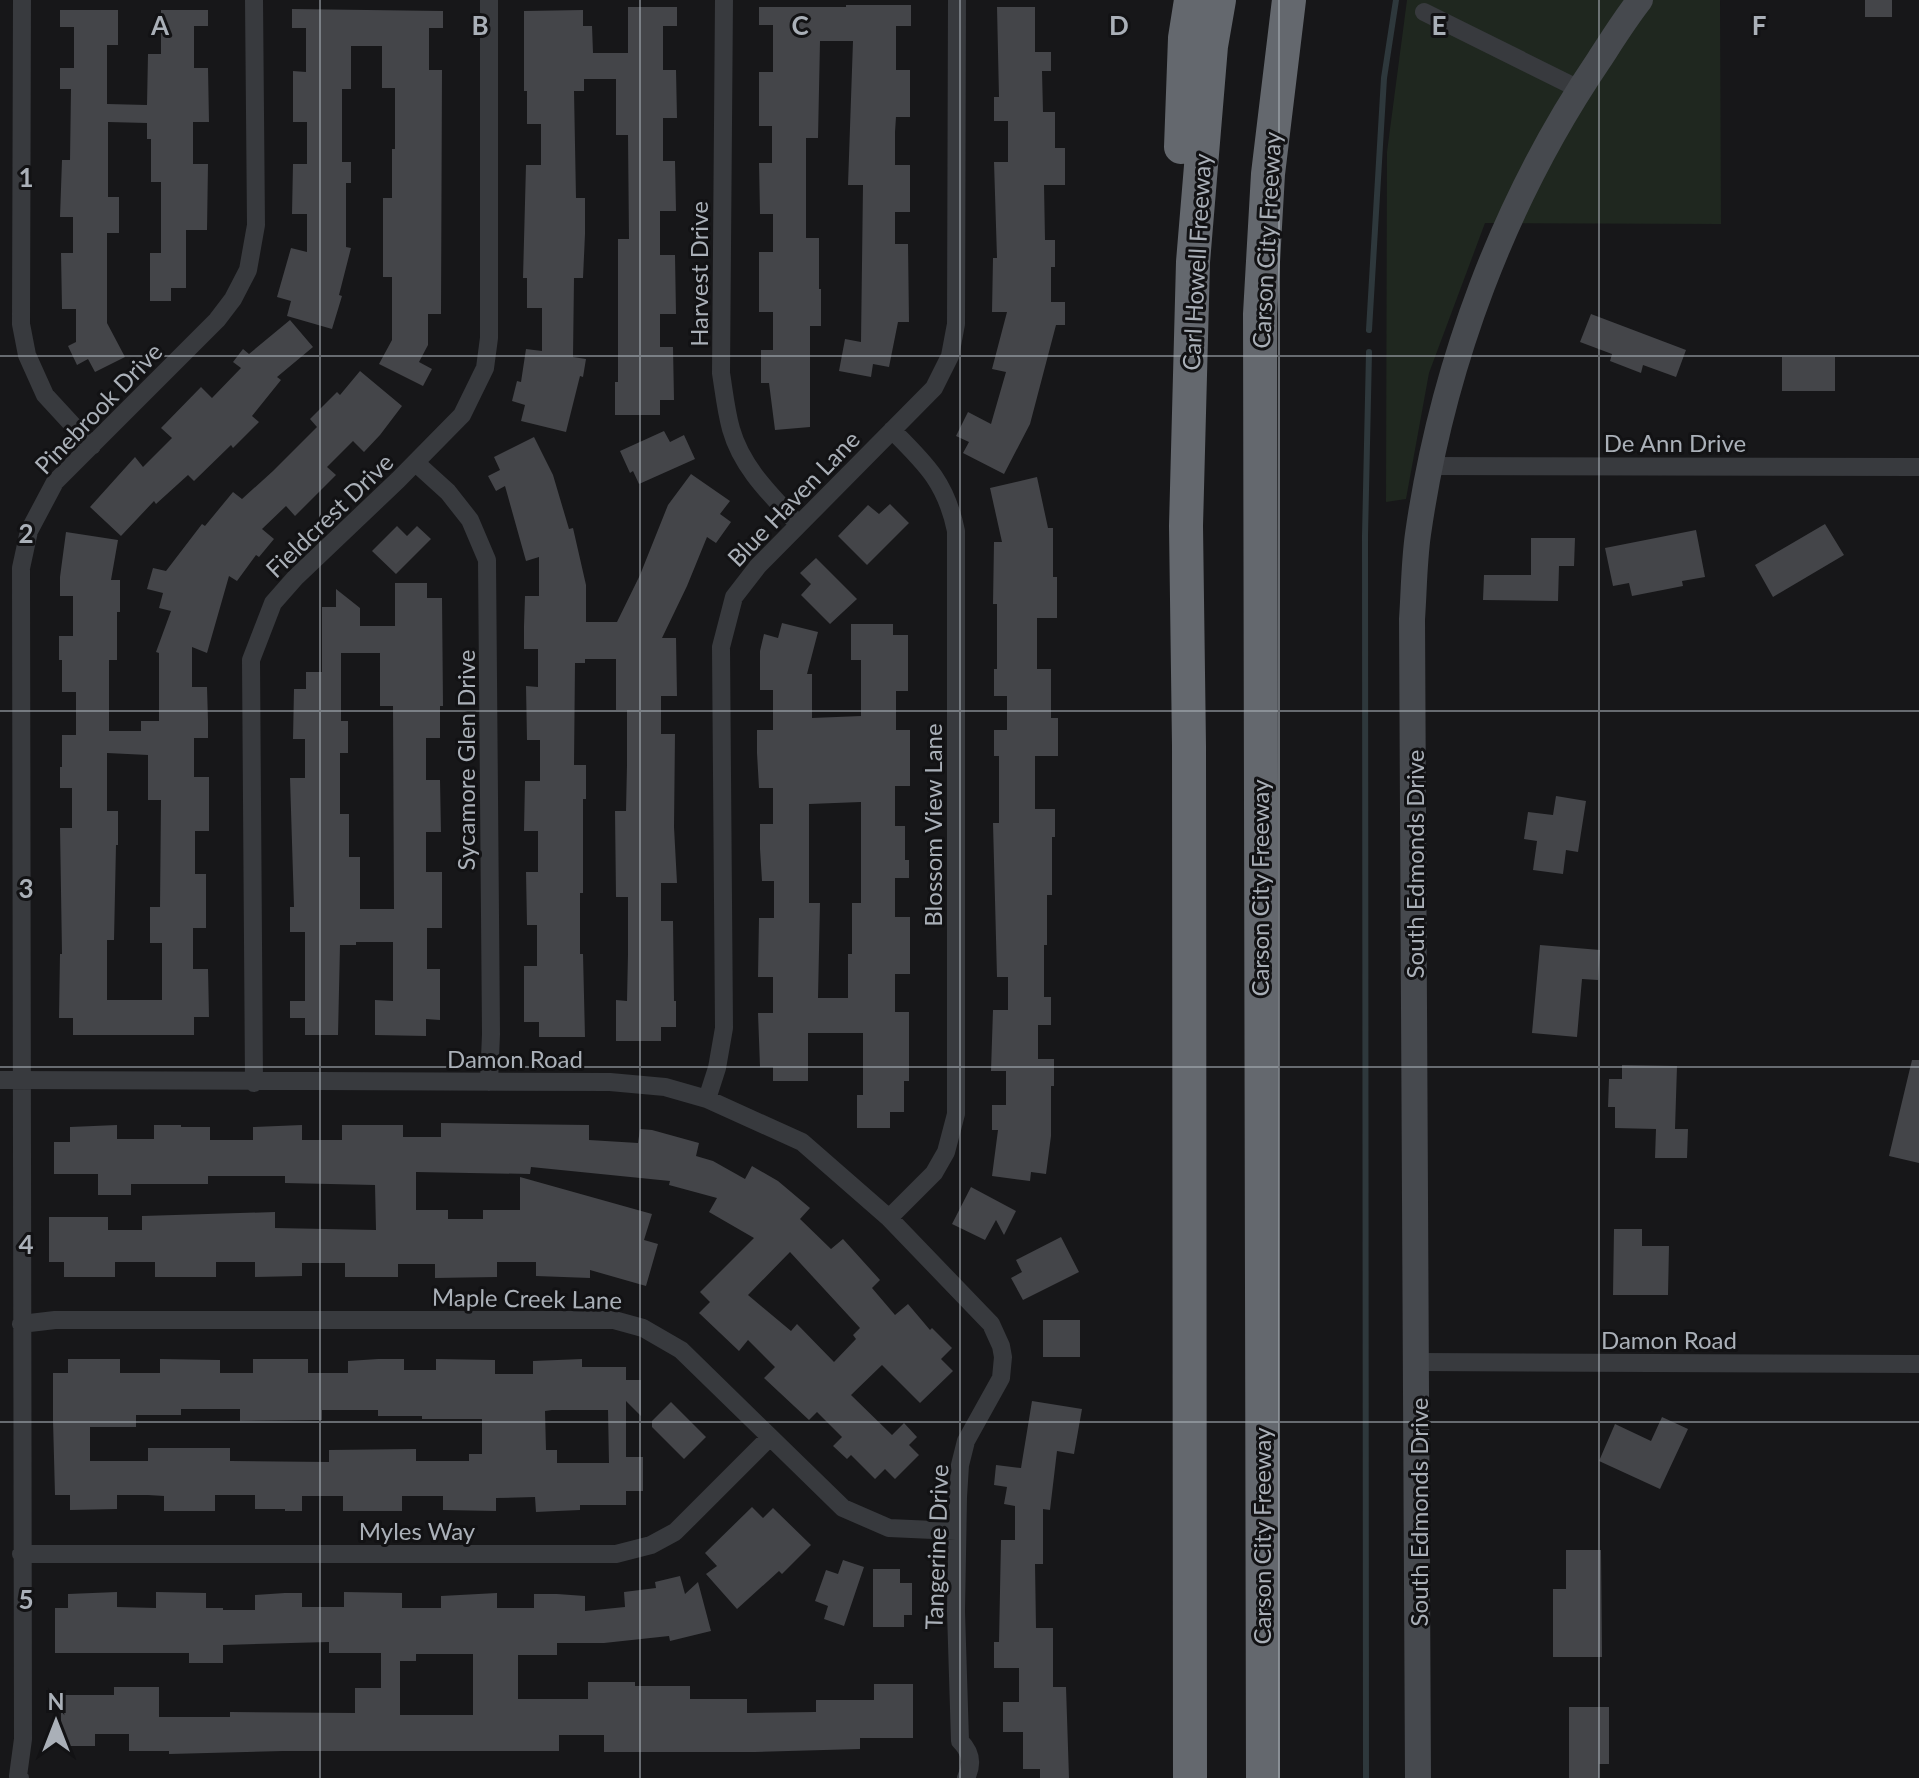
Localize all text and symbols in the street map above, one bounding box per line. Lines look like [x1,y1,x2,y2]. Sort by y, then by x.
text: A [150,9,170,41]
text: B [471,9,489,41]
text: C [791,9,809,41]
text: D [1109,9,1129,41]
text: E [1432,9,1446,41]
text: F [1752,9,1766,41]
street label: Carson City Freeway [1246,130,1286,349]
street label: Carl Howell Freeway [1176,152,1216,371]
text: 1 [18,161,34,193]
street label: Harvest Drive [684,201,713,347]
street label: Pinebrook Drive [28,337,168,479]
street label: Blue Haven Lane [721,424,865,572]
street label: De Ann Drive [1604,428,1746,457]
street label: Fieldcrest Drive [259,447,399,583]
text: 2 [18,517,34,549]
street label: Sycamore Glen Drive [451,650,480,870]
street label: Blossom View Lane [918,723,947,927]
street label: South Edmonds Drive [1400,750,1429,978]
street label: Carson City Freeway [1245,779,1274,997]
text: 3 [18,872,34,904]
street label: Damon Road [447,1044,583,1073]
text: 4 [18,1228,34,1260]
street label: Maple Creek Lane [432,1282,622,1314]
street label: Damon Road [1601,1325,1737,1354]
street label: South Edmonds Drive [1404,1398,1433,1626]
street label: Carson City Freeway [1247,1427,1276,1645]
street label: Tangerine Drive [919,1464,953,1630]
street label: Myles Way [359,1516,476,1545]
text: 5 [18,1583,34,1615]
north arrow [16,1682,96,1762]
text: N [48,1688,64,1715]

